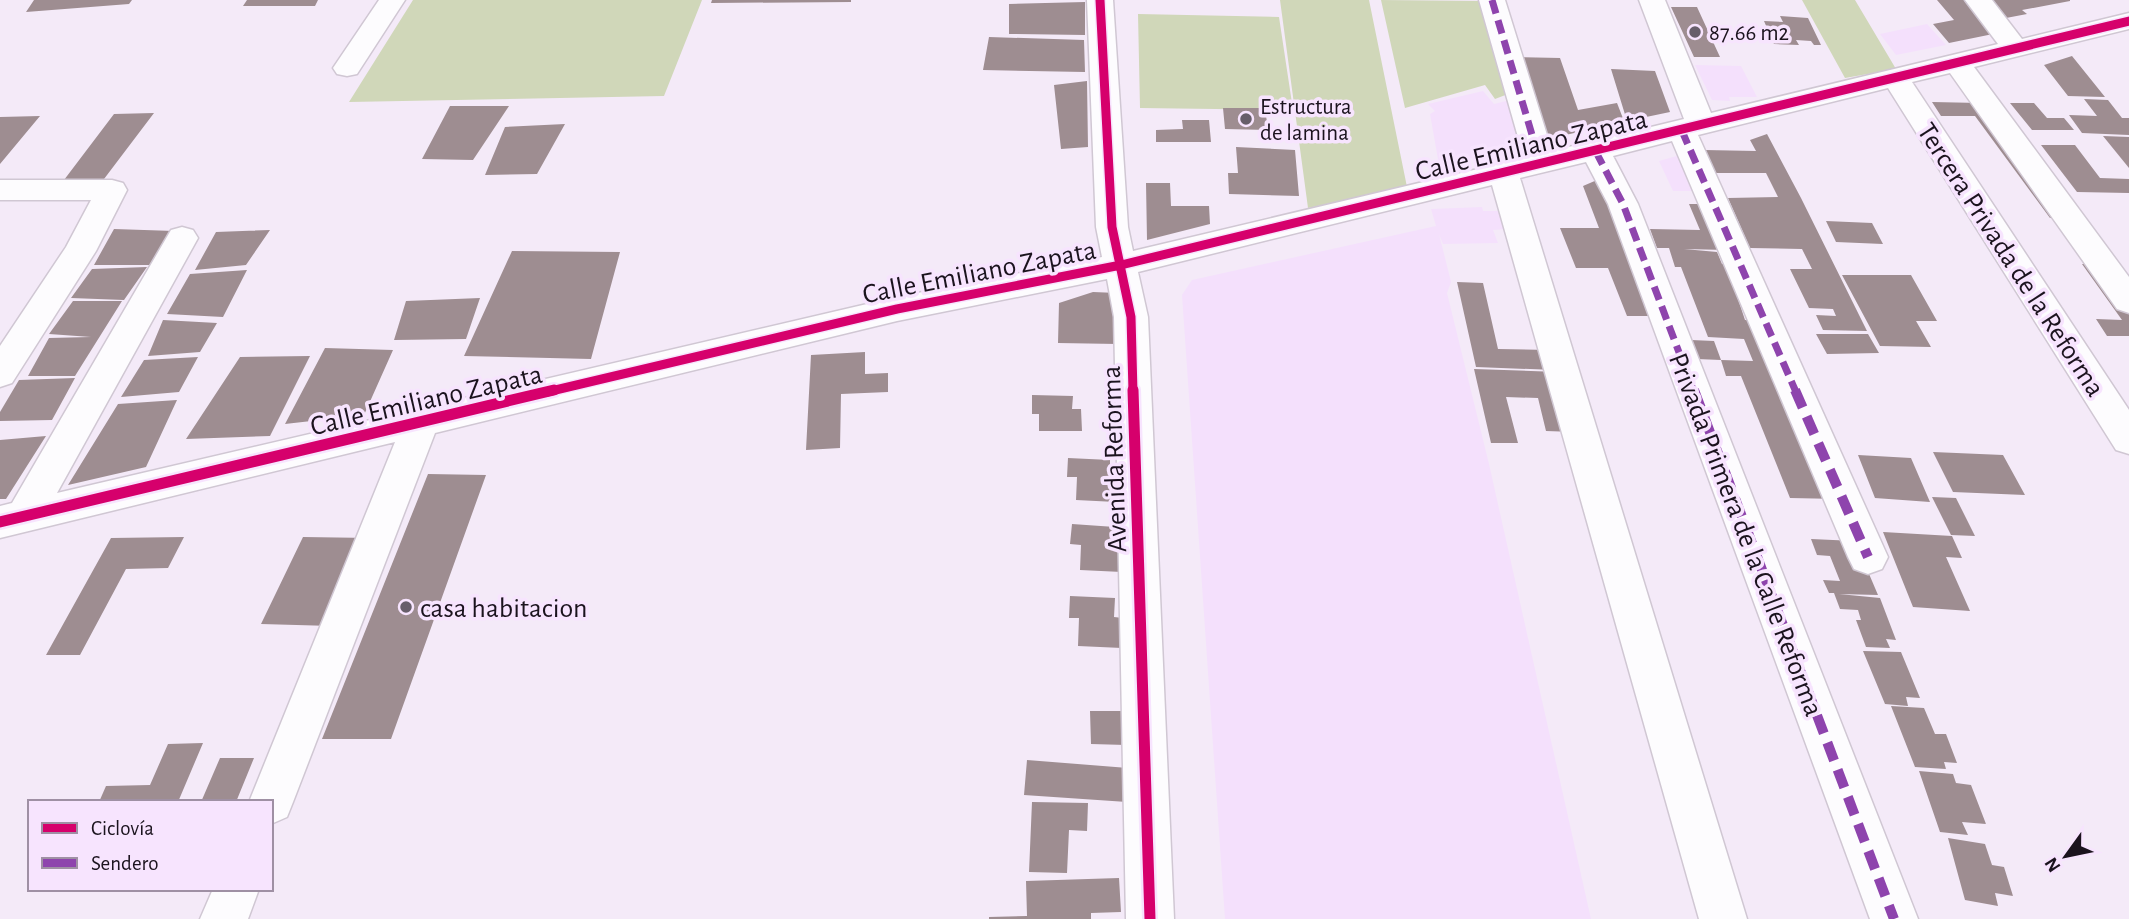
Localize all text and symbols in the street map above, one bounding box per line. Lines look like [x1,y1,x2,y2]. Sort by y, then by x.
place label: 87.66 m2 [1709,22,1789,45]
marker: 87.66 m2 [1687,24,1703,40]
place label: Estructura de lamina [1260,96,1352,145]
street label: Calle Emiliano Zapata [1413,106,1650,186]
marker: Estructura de lamina [1238,111,1254,127]
street label: Tercera Privada de la Reforma [1911,118,2109,402]
street label: Calle Emiliano Zapata [860,237,1099,309]
street label: Privada Primera de la Calle Reforma [1663,349,1827,720]
street label: Calle Emiliano Zapata [308,361,545,441]
street label: Avenida Reforma [1098,365,1132,553]
place label: casa habitacion [420,595,587,623]
marker: casa habitacion [398,599,414,615]
legend [28,800,273,891]
text: Ciclovía [91,818,154,839]
north arrow [2031,821,2101,891]
text: Sendero [91,853,159,874]
text: N [2041,854,2065,875]

